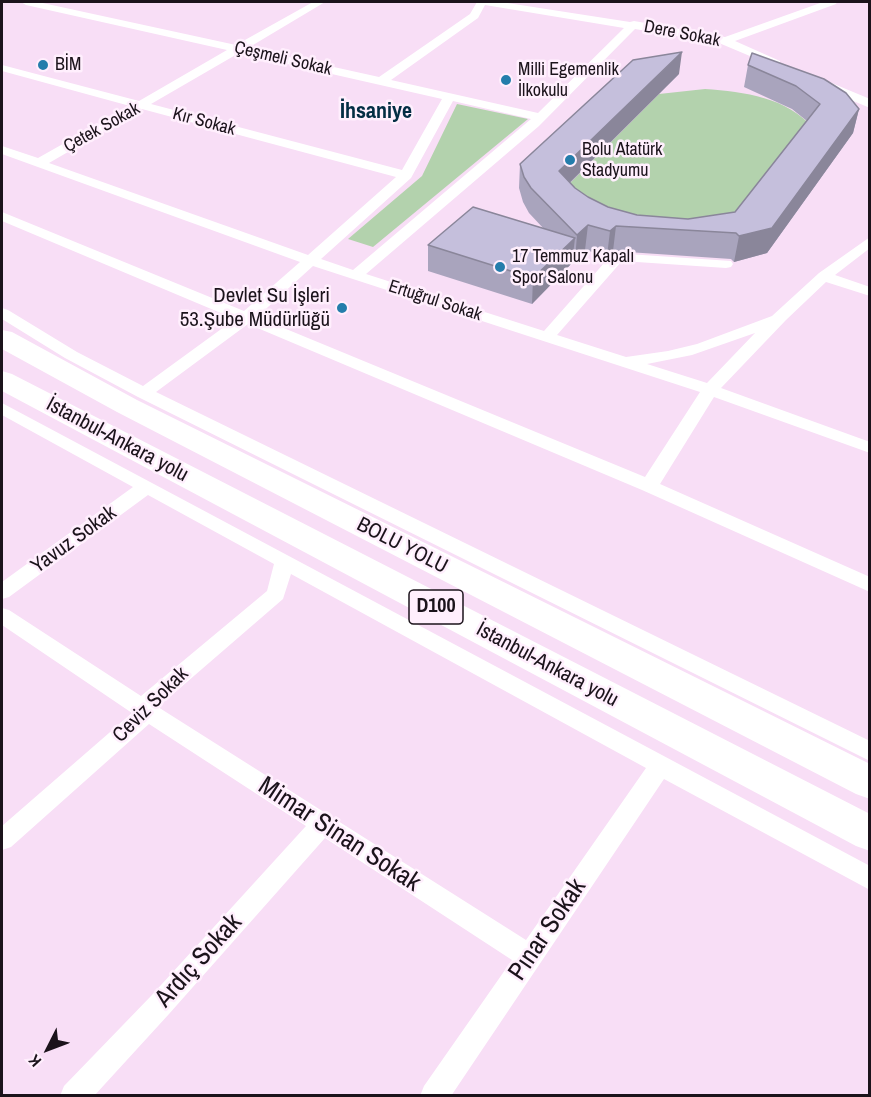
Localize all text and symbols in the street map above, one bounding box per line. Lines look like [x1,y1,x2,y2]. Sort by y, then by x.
street label: Dere Sokak [642,16,722,52]
street label: Çeşmeli Sokak [232,37,334,81]
place label: BİM [55,54,81,76]
marker: BİM [36,58,50,72]
place label: Milli Egemenlik İlkokulu [518,59,619,101]
marker: Milli Egemenlik İlkokulu [499,73,513,87]
street label: Çetek Sokak [60,98,144,158]
district label: İhsaniye [340,99,412,125]
street label: Kır Sokak [170,103,238,141]
place label: Bolu Atatürk Stadyumu [582,139,662,182]
marker: Bolu Atatürk Stadyumu [563,153,577,167]
place label: 17 Temmuz Kapalı Spor Salonu [512,246,634,288]
marker: 17 Temmuz Kapalı Spor Salonu [493,260,507,274]
street label: Ertuğrul Sokak [386,276,484,326]
place label: Devlet Su İşleri 53.Şube Müdürlüğü [180,283,330,333]
marker: Devlet Su İşleri 53.Şube Müdürlüğü [335,301,349,315]
street label: İstanbul-Ankara yolu [42,392,192,488]
street label: Yavuz Sokak [26,501,122,579]
street label: BOLU YOLU [352,512,452,580]
road number: D100 [409,590,463,624]
street label: İstanbul-Ankara yolu [472,617,622,713]
street label: Ceviz Sokak [108,662,194,748]
street label: Mimar Sinan Sokak [252,771,426,899]
street label: Pınar Sokak [503,873,593,987]
street label: Ardıç Sokak [149,908,249,1014]
north arrow [18,1019,78,1079]
text: K [23,1050,46,1072]

